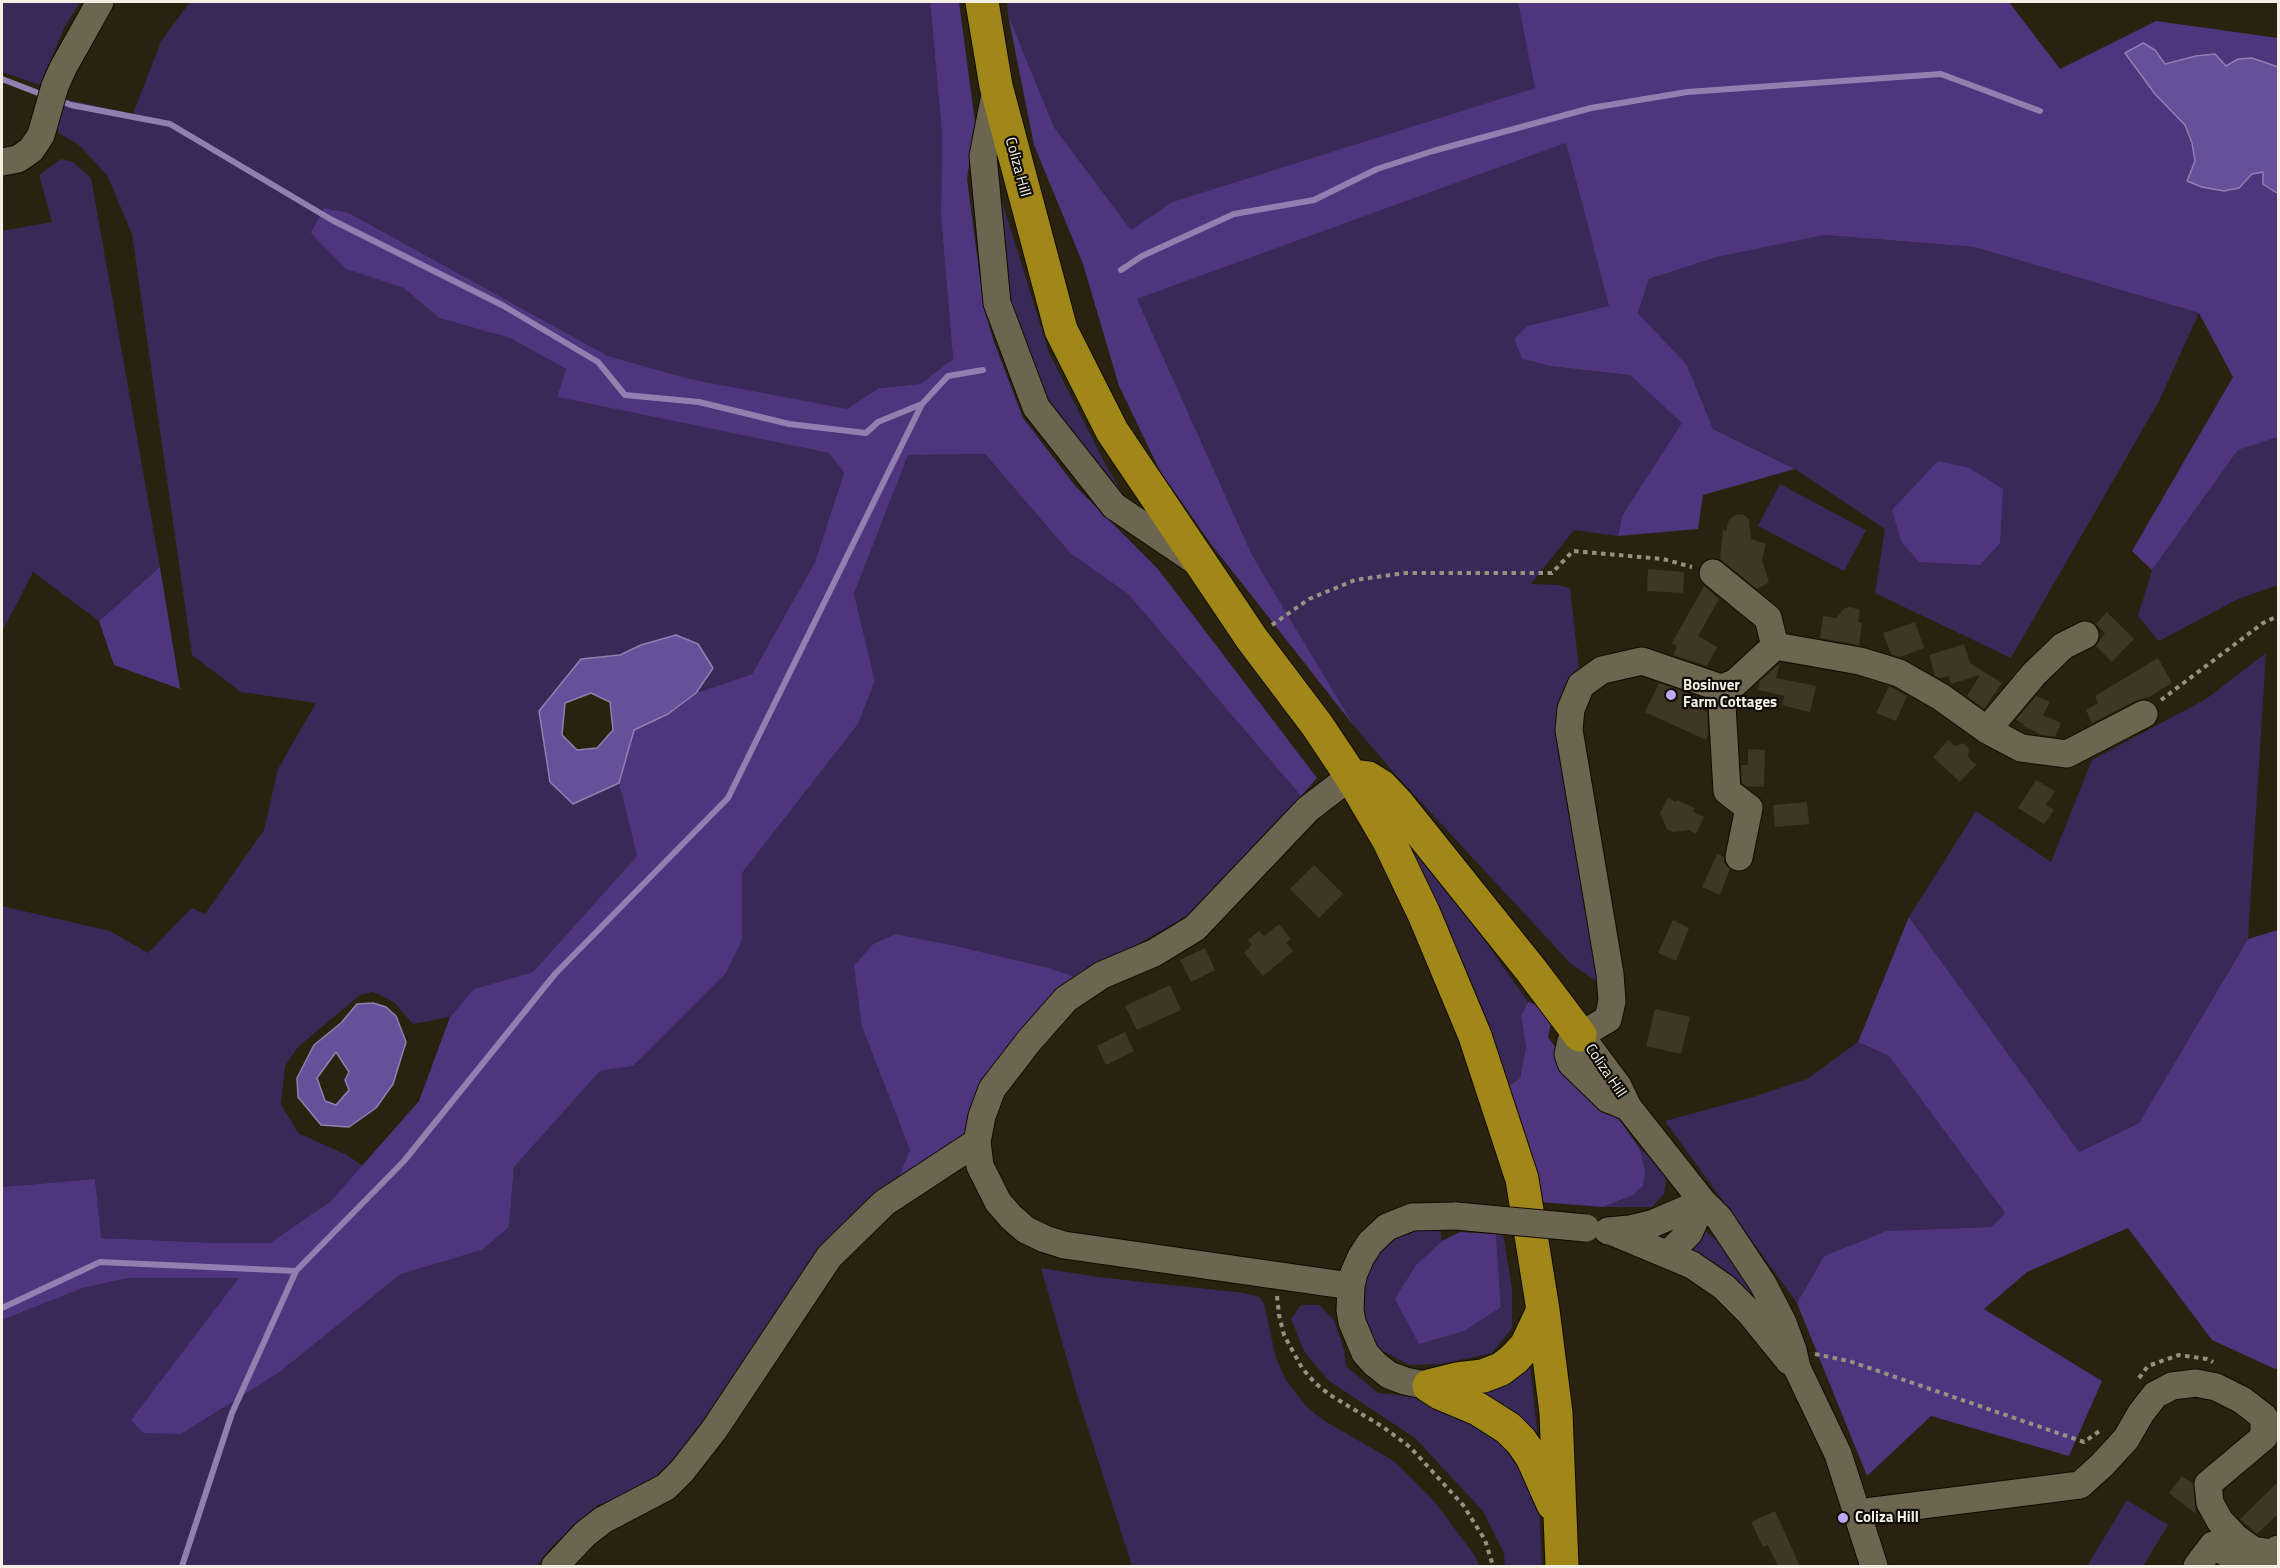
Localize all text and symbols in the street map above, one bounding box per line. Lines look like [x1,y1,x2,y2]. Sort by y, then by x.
street label: Coliza Hill [1000,135,1034,199]
place label: Bosinver Farm Cottages [1683,677,1777,712]
marker: Bosinver Farm Cottages [1664,688,1678,702]
street label: Coliza Hill [1581,1041,1629,1101]
place label: Coliza Hill [1855,1509,1919,1527]
marker: Coliza Hill [1836,1511,1850,1525]

